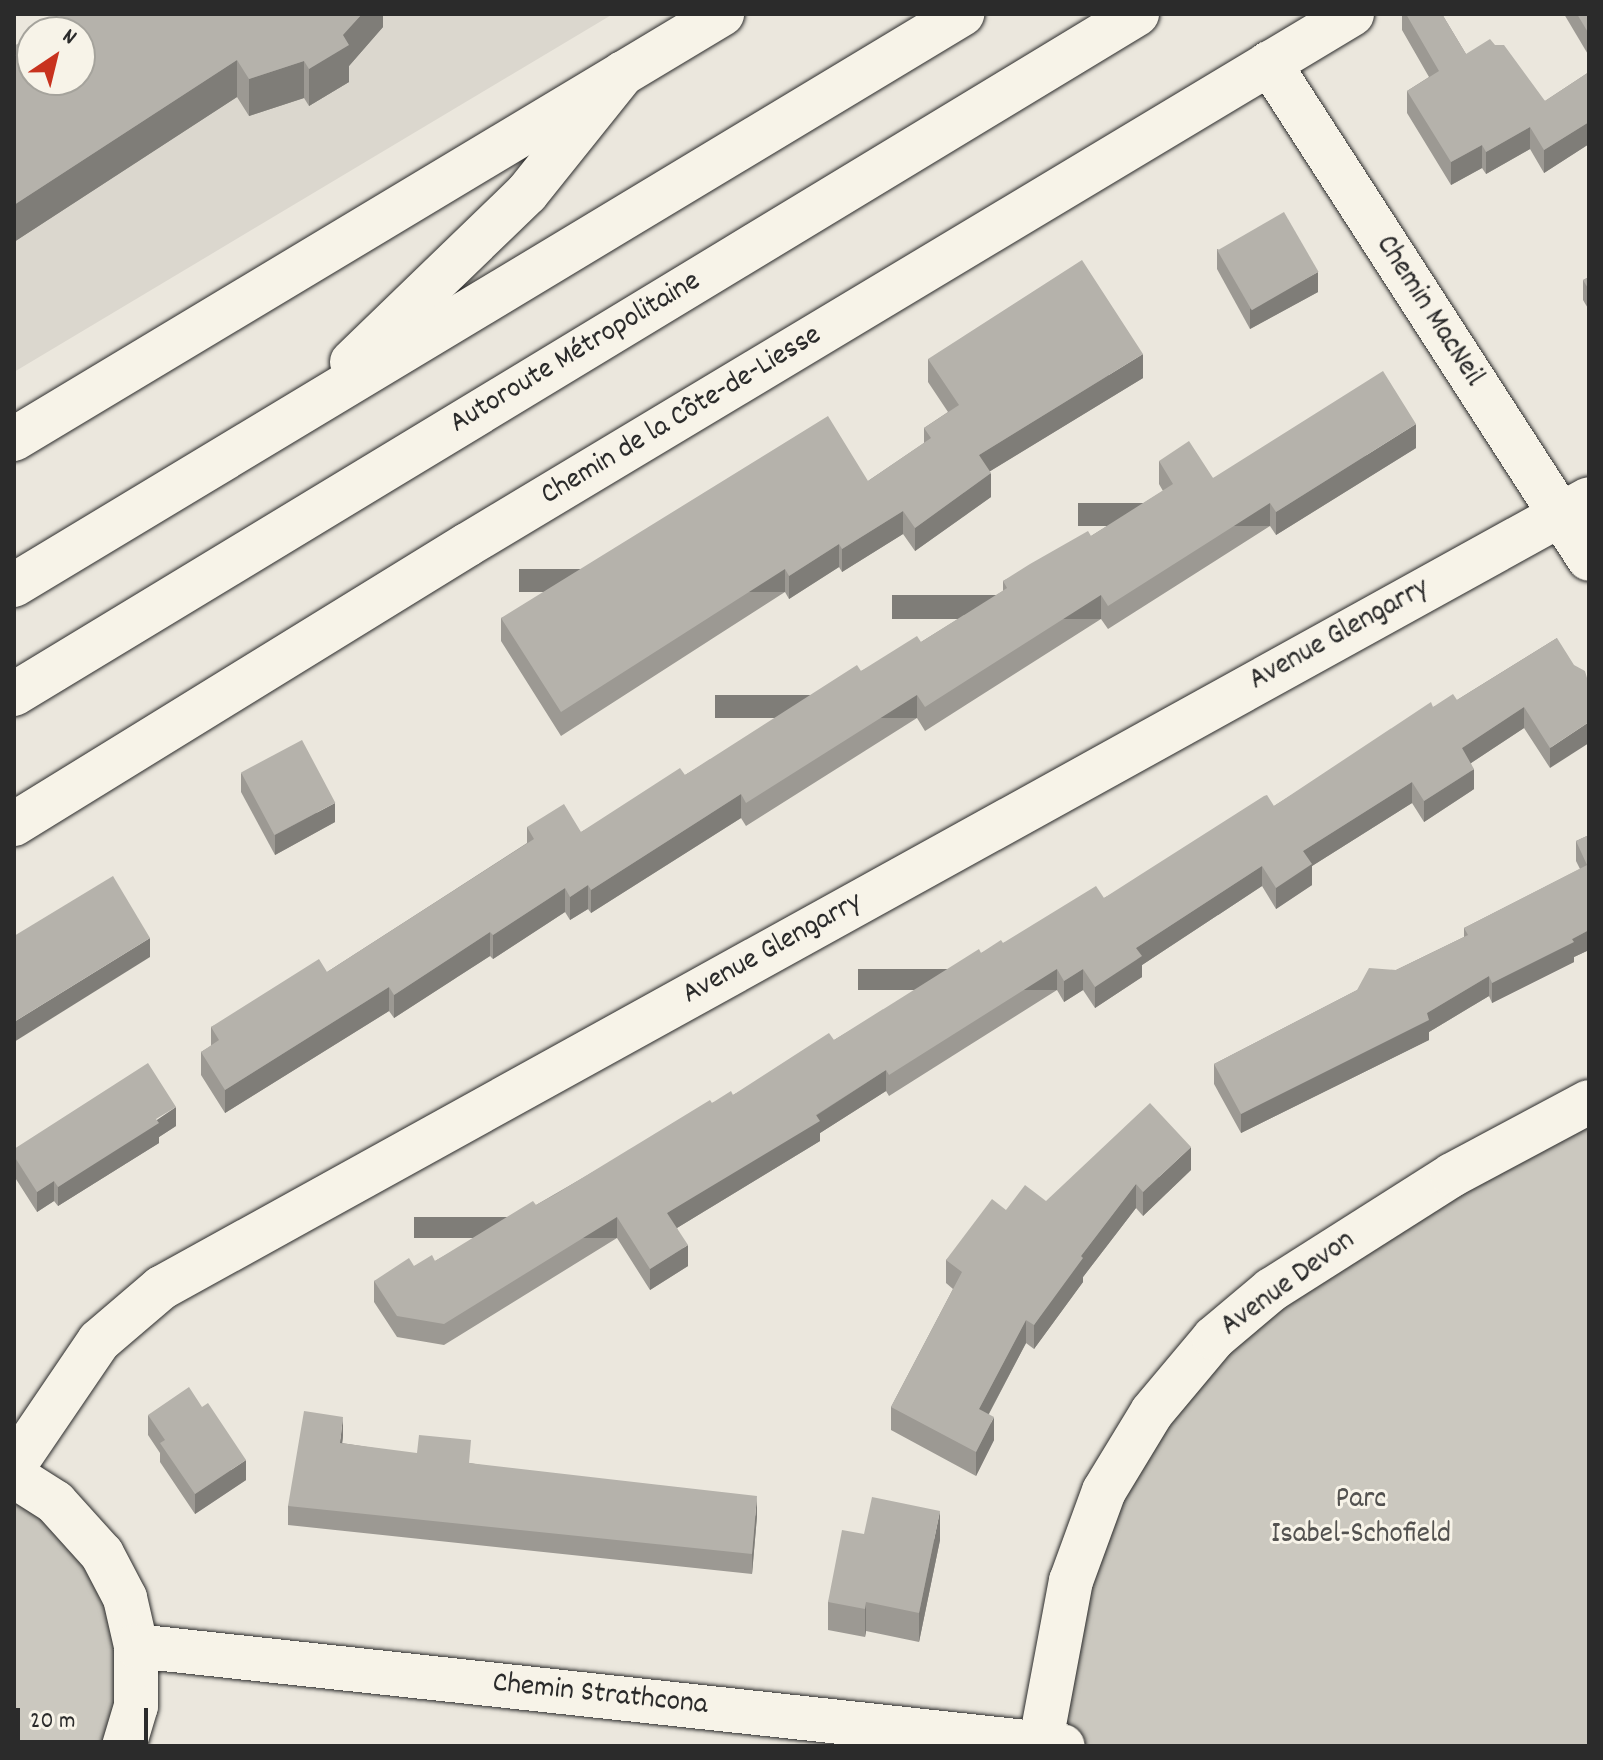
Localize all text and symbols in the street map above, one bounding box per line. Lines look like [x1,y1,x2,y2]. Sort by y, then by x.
north arrow [16,16,96,96]
text: N [56,22,82,53]
street label: Chemin MacNeil [1366,230,1490,394]
street label: Autoroute Métropolitaine [444,265,708,443]
street label: Chemin de la Côte-de-Liesse [535,319,829,515]
street label: Avenue Glengarry [1244,572,1436,700]
street label: Avenue Glengarry [677,886,869,1014]
street label: Avenue Devon [1215,1224,1363,1346]
park label: Parc Isabel-Schofield [1271,1483,1451,1554]
street label: Chemin Strathcona [491,1667,709,1725]
scale bar [20,1692,152,1742]
text: 20 m [30,1705,76,1739]

